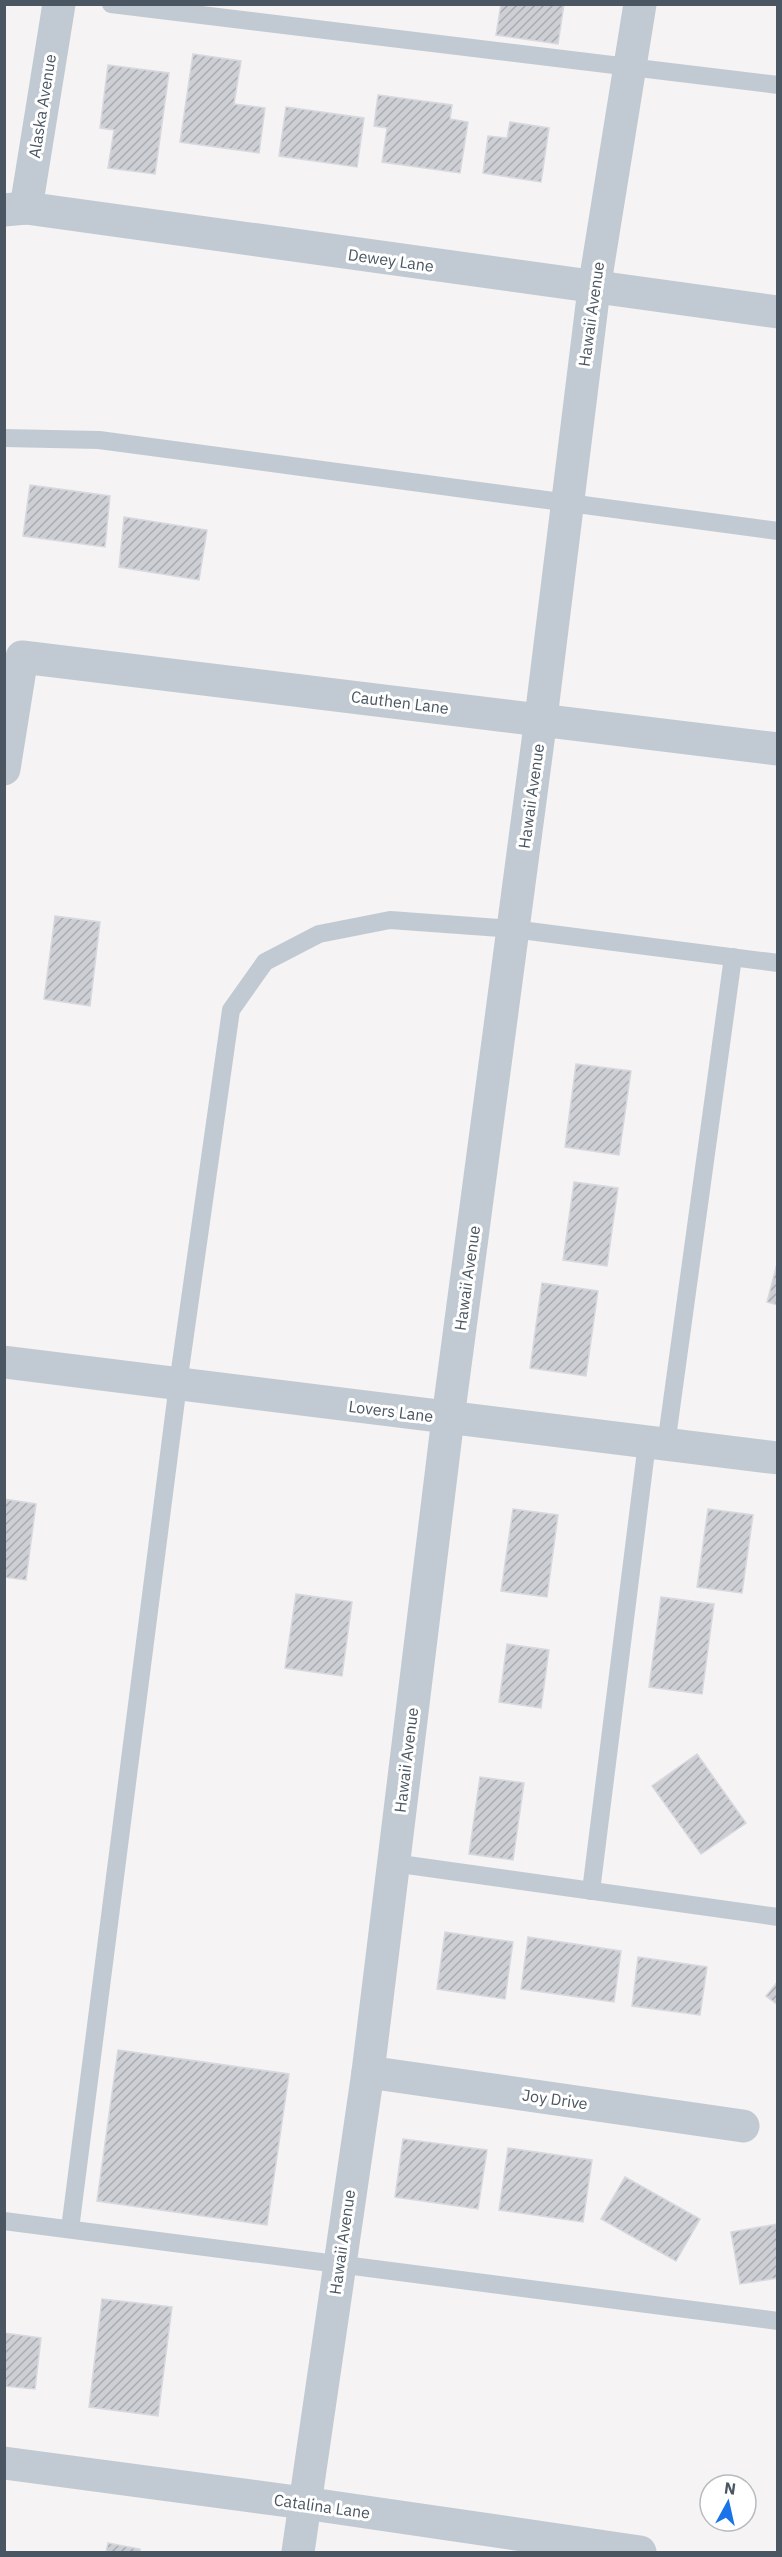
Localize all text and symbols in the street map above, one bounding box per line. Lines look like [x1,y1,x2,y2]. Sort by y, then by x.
street label: Alaska Avenue [24,52,60,159]
street label: Dewey Lane [347,244,435,276]
street label: Hawaii Avenue [574,260,608,368]
street label: Cauthen Lane [350,686,450,718]
street label: Hawaii Avenue [514,742,548,850]
street label: Hawaii Avenue [450,1224,484,1332]
street label: Lovers Lane [348,1396,435,1426]
street label: Hawaii Avenue [390,1706,422,1814]
street label: Joy Drive [521,2085,589,2114]
street label: Hawaii Avenue [325,2188,359,2296]
north arrow [698,2473,758,2533]
text: N [723,2477,737,2499]
street label: Catalina Lane [273,2489,372,2523]

